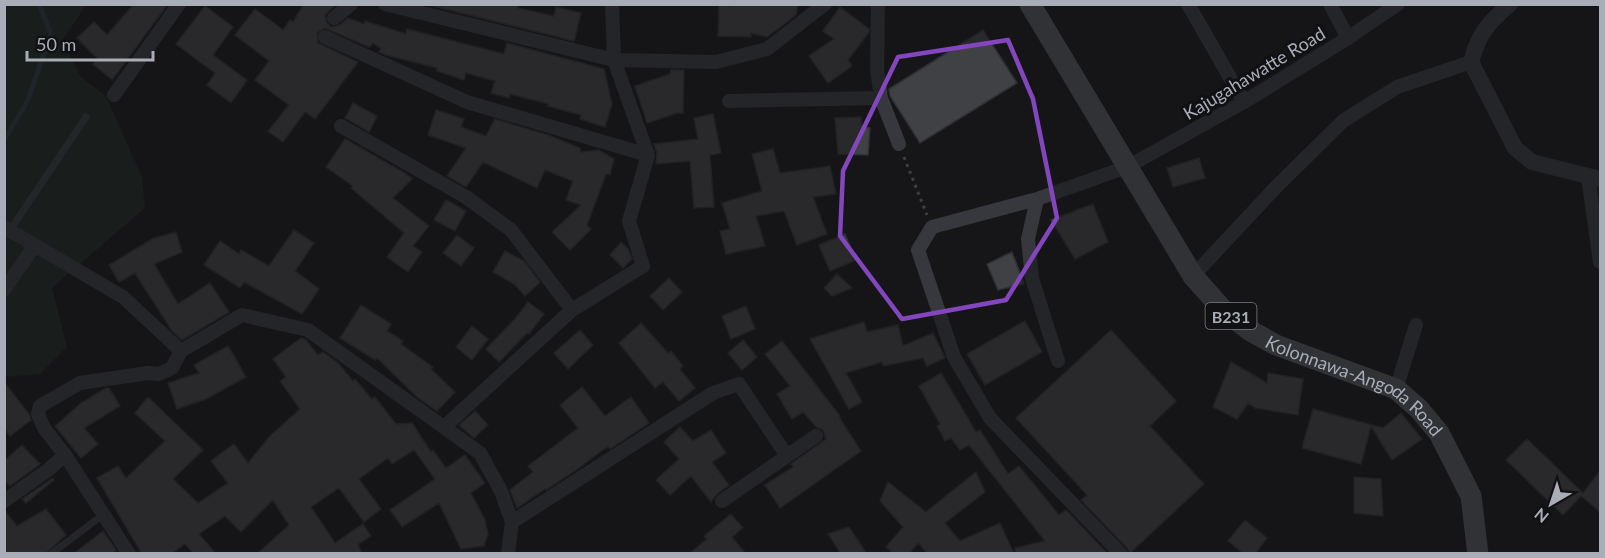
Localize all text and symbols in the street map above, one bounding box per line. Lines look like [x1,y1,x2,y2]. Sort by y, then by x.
street label: Kajugahawatte Road [1179,22,1329,124]
scale bar [27,24,153,62]
text: 50 m [36,33,76,55]
road number: B231 [1206,303,1256,329]
street label: Kolonnawa-Angoda Road [1262,330,1448,440]
north arrow [1521,474,1581,534]
text: N [1530,505,1552,527]

